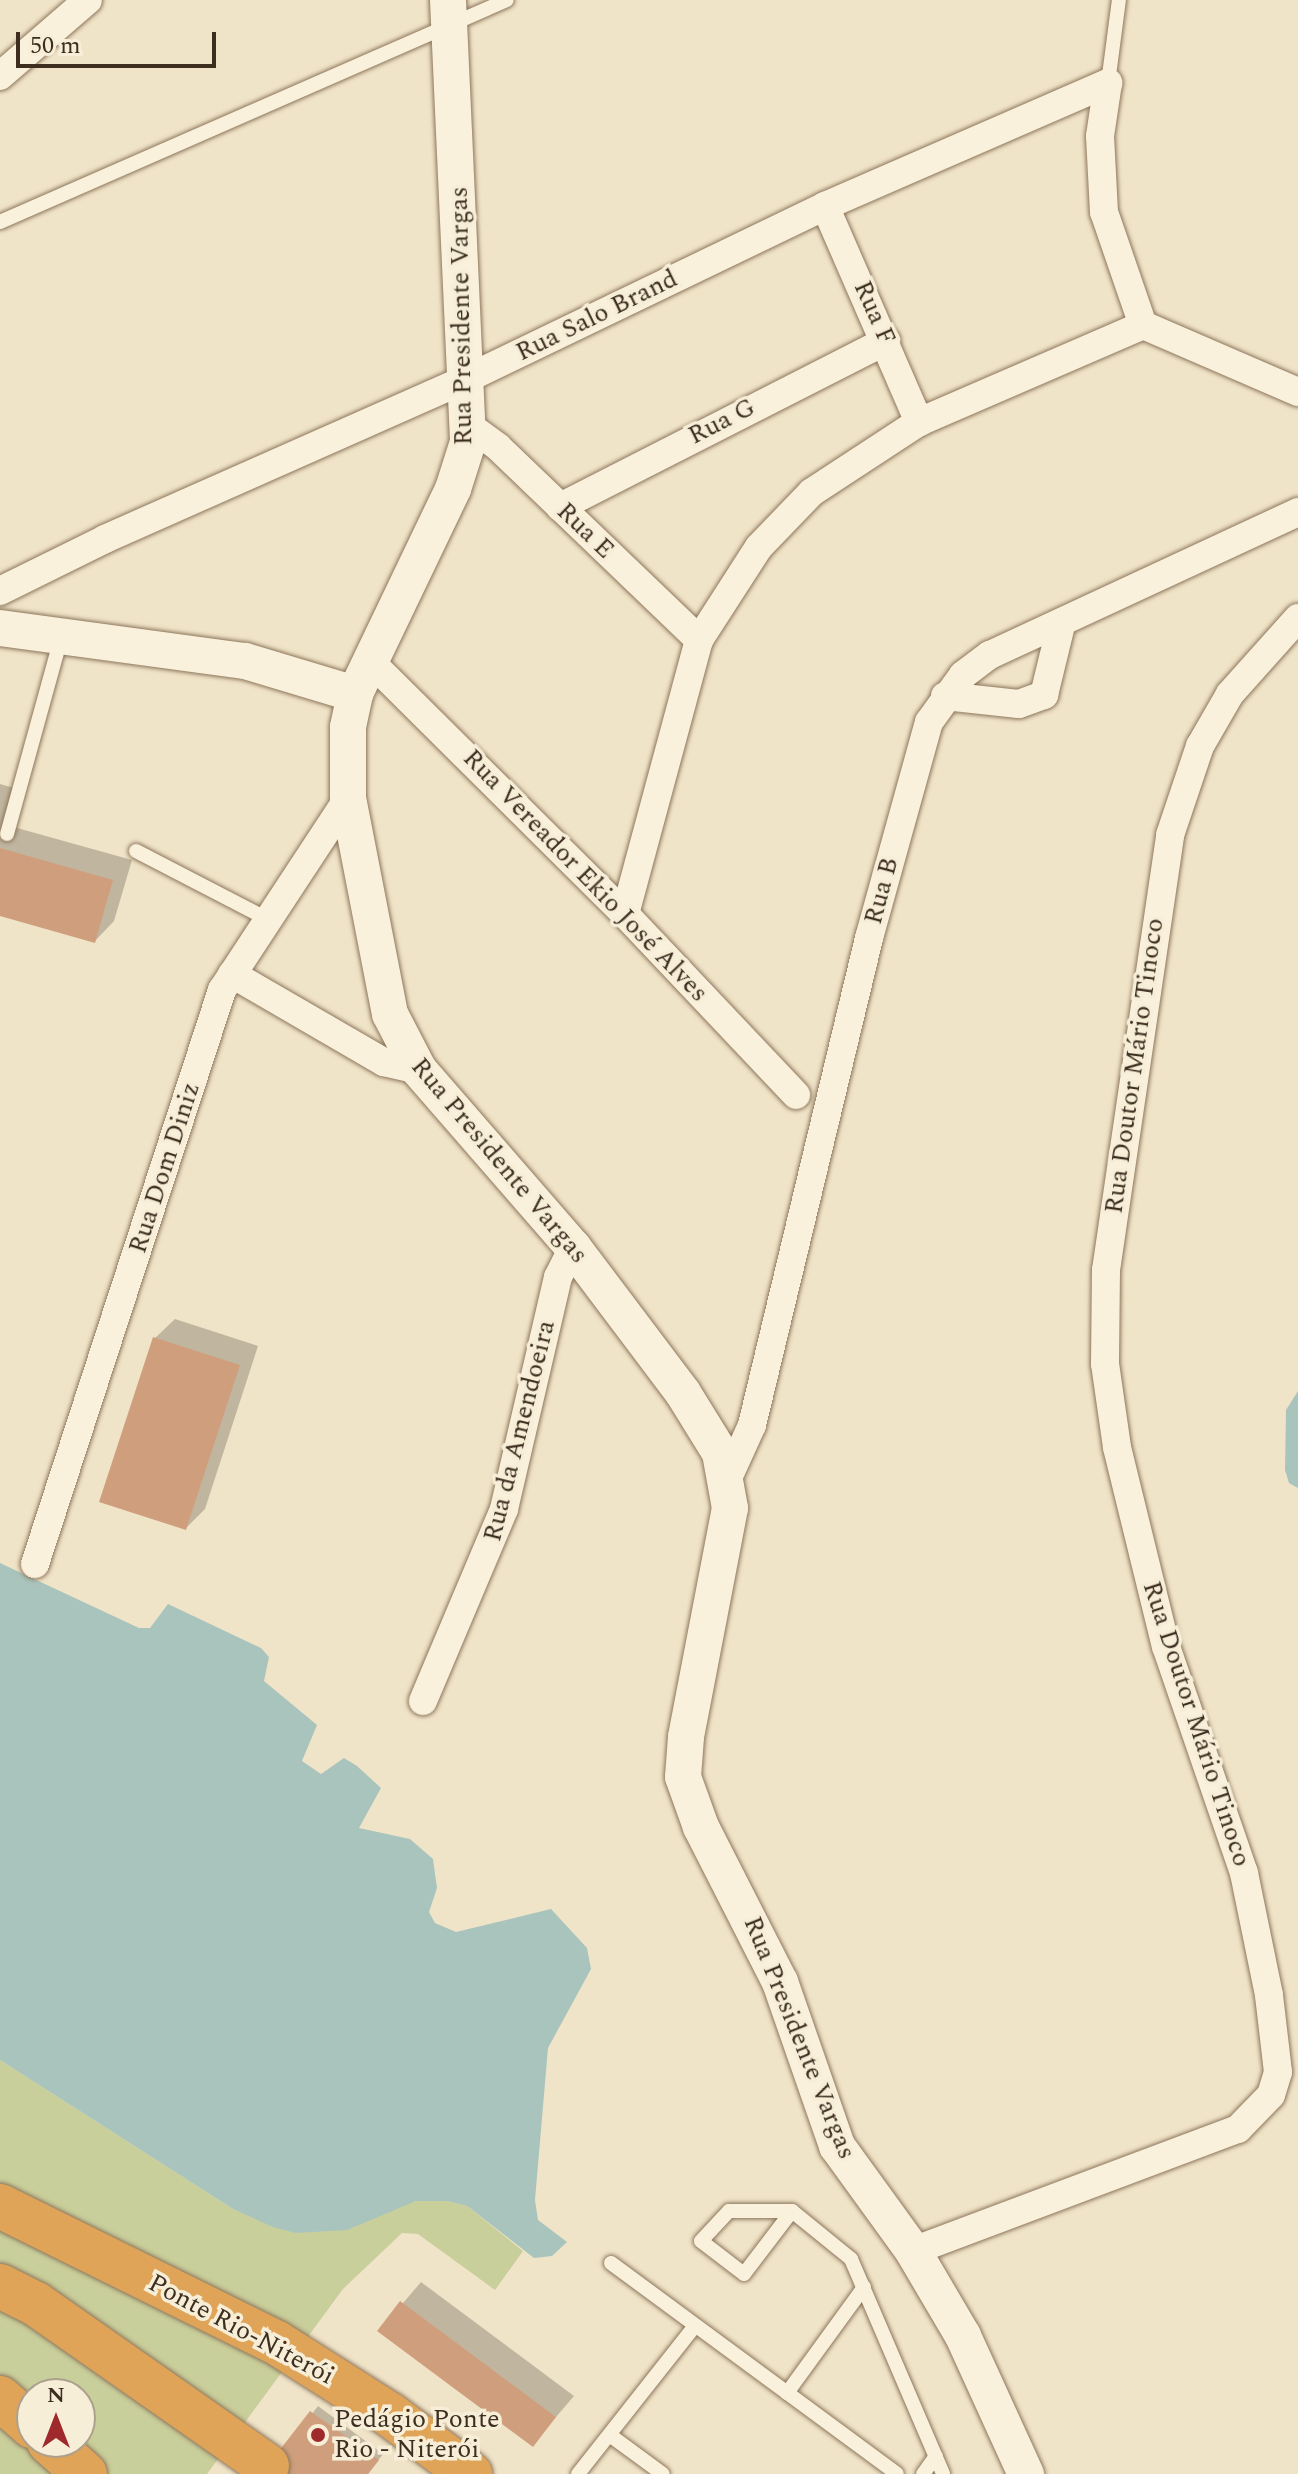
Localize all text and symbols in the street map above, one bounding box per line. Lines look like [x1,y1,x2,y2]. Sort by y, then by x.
scale bar [20,16,220,66]
text: 50 m [30,28,81,64]
street label: Rua Presidente Vargas [444,186,480,446]
street label: Rua Salo Brand [511,263,683,369]
street label: Rua F [846,276,902,350]
street label: Rua G [683,392,761,452]
street label: Rua E [550,496,620,566]
street label: Rua Vereador Ekio José Alves [456,743,714,1009]
street label: Rua B [858,854,906,928]
street label: Rua Doutor Mário Tinoco [1099,916,1171,1216]
street label: Rua Presidente Vargas [404,1052,594,1270]
street label: Rua Dom Diniz [123,1079,207,1257]
street label: Rua da Amendoeira [477,1317,563,1545]
street label: Rua Doutor Mário Tinoco [1135,1578,1257,1870]
street label: Rua Presidente Vargas [736,1912,862,2164]
street label: Ponte Rio-Niterói [143,2268,339,2392]
north arrow [16,2378,96,2458]
text: N [47,2379,65,2412]
place label: Pedágio Ponte Rio - Niterói [334,2404,500,2466]
marker: Pedágio Ponte Rio - Niterói [309,2426,327,2444]

